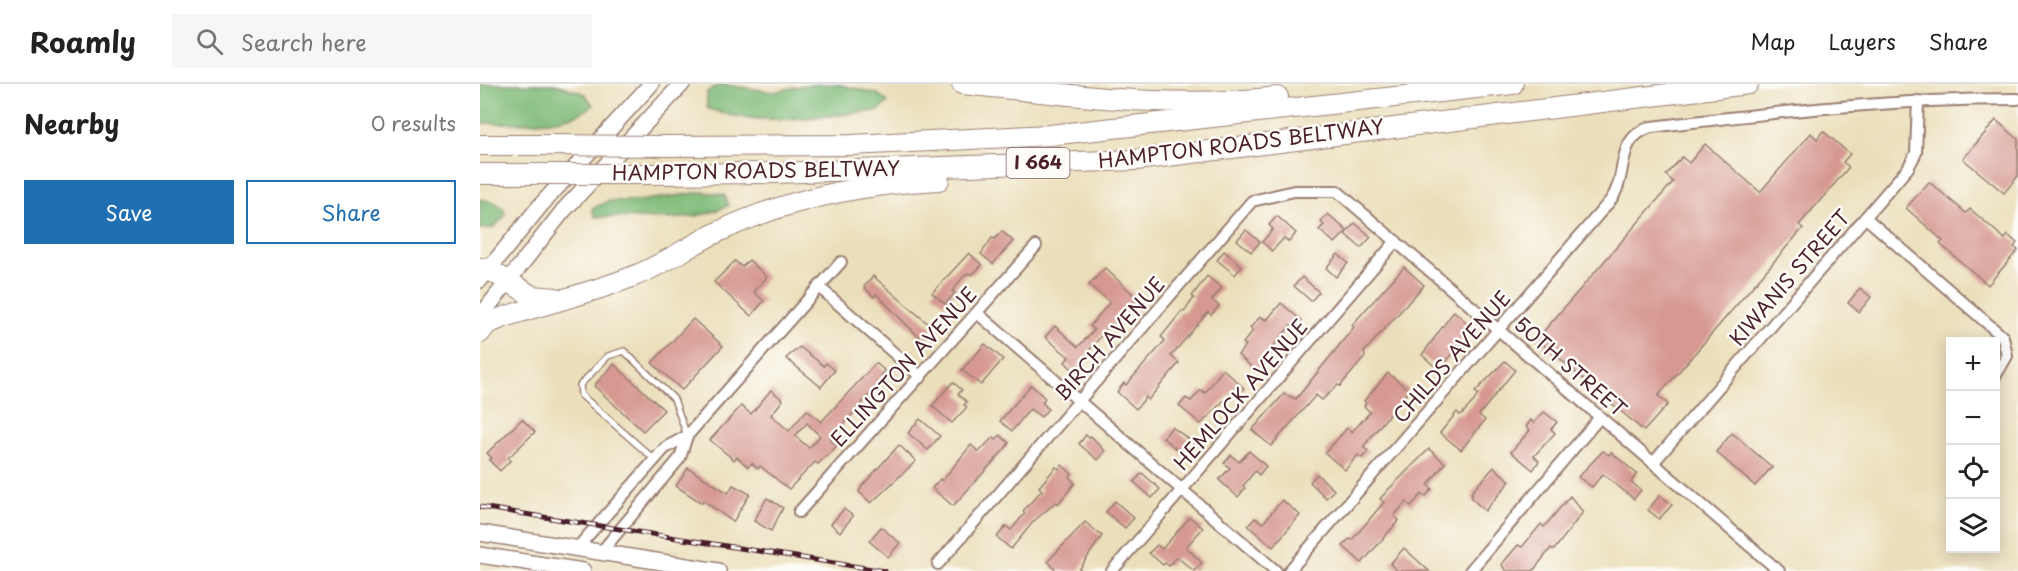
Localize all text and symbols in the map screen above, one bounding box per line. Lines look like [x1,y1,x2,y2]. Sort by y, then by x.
search box [172,14,592,68]
text: Roamly [30,20,136,63]
icon: search [193,25,226,58]
text: Search here [241,25,367,58]
text: Map [1751,25,1795,57]
text: Layers [1828,25,1896,57]
text: Share [1929,25,1988,57]
text: Nearby [24,104,119,143]
text: 0 results [371,108,456,138]
street label: HAMPTON ROADS BELTWAY [1096,111,1386,175]
road number: I 664 [1006,148,1070,178]
street label: HAMPTON ROADS BELTWAY [612,152,900,188]
button: Save [24,180,234,244]
button: Share [246,180,456,244]
street label: KIWANIS STREET [1722,203,1857,352]
street label: BIRCH AVENUE [1047,270,1172,407]
street label: ELLINGTON AVENUE [823,280,983,453]
street label: CHILDS AVENUE [1385,284,1517,429]
street label: 50TH STREET [1508,309,1634,424]
street label: HEMLOCK AVENUE [1166,312,1314,476]
map controls [1946,337,2000,553]
button: + [1946,337,2000,391]
button: − [1946,391,2000,445]
button: locate [1946,445,2000,499]
button: layers [1946,499,2000,553]

